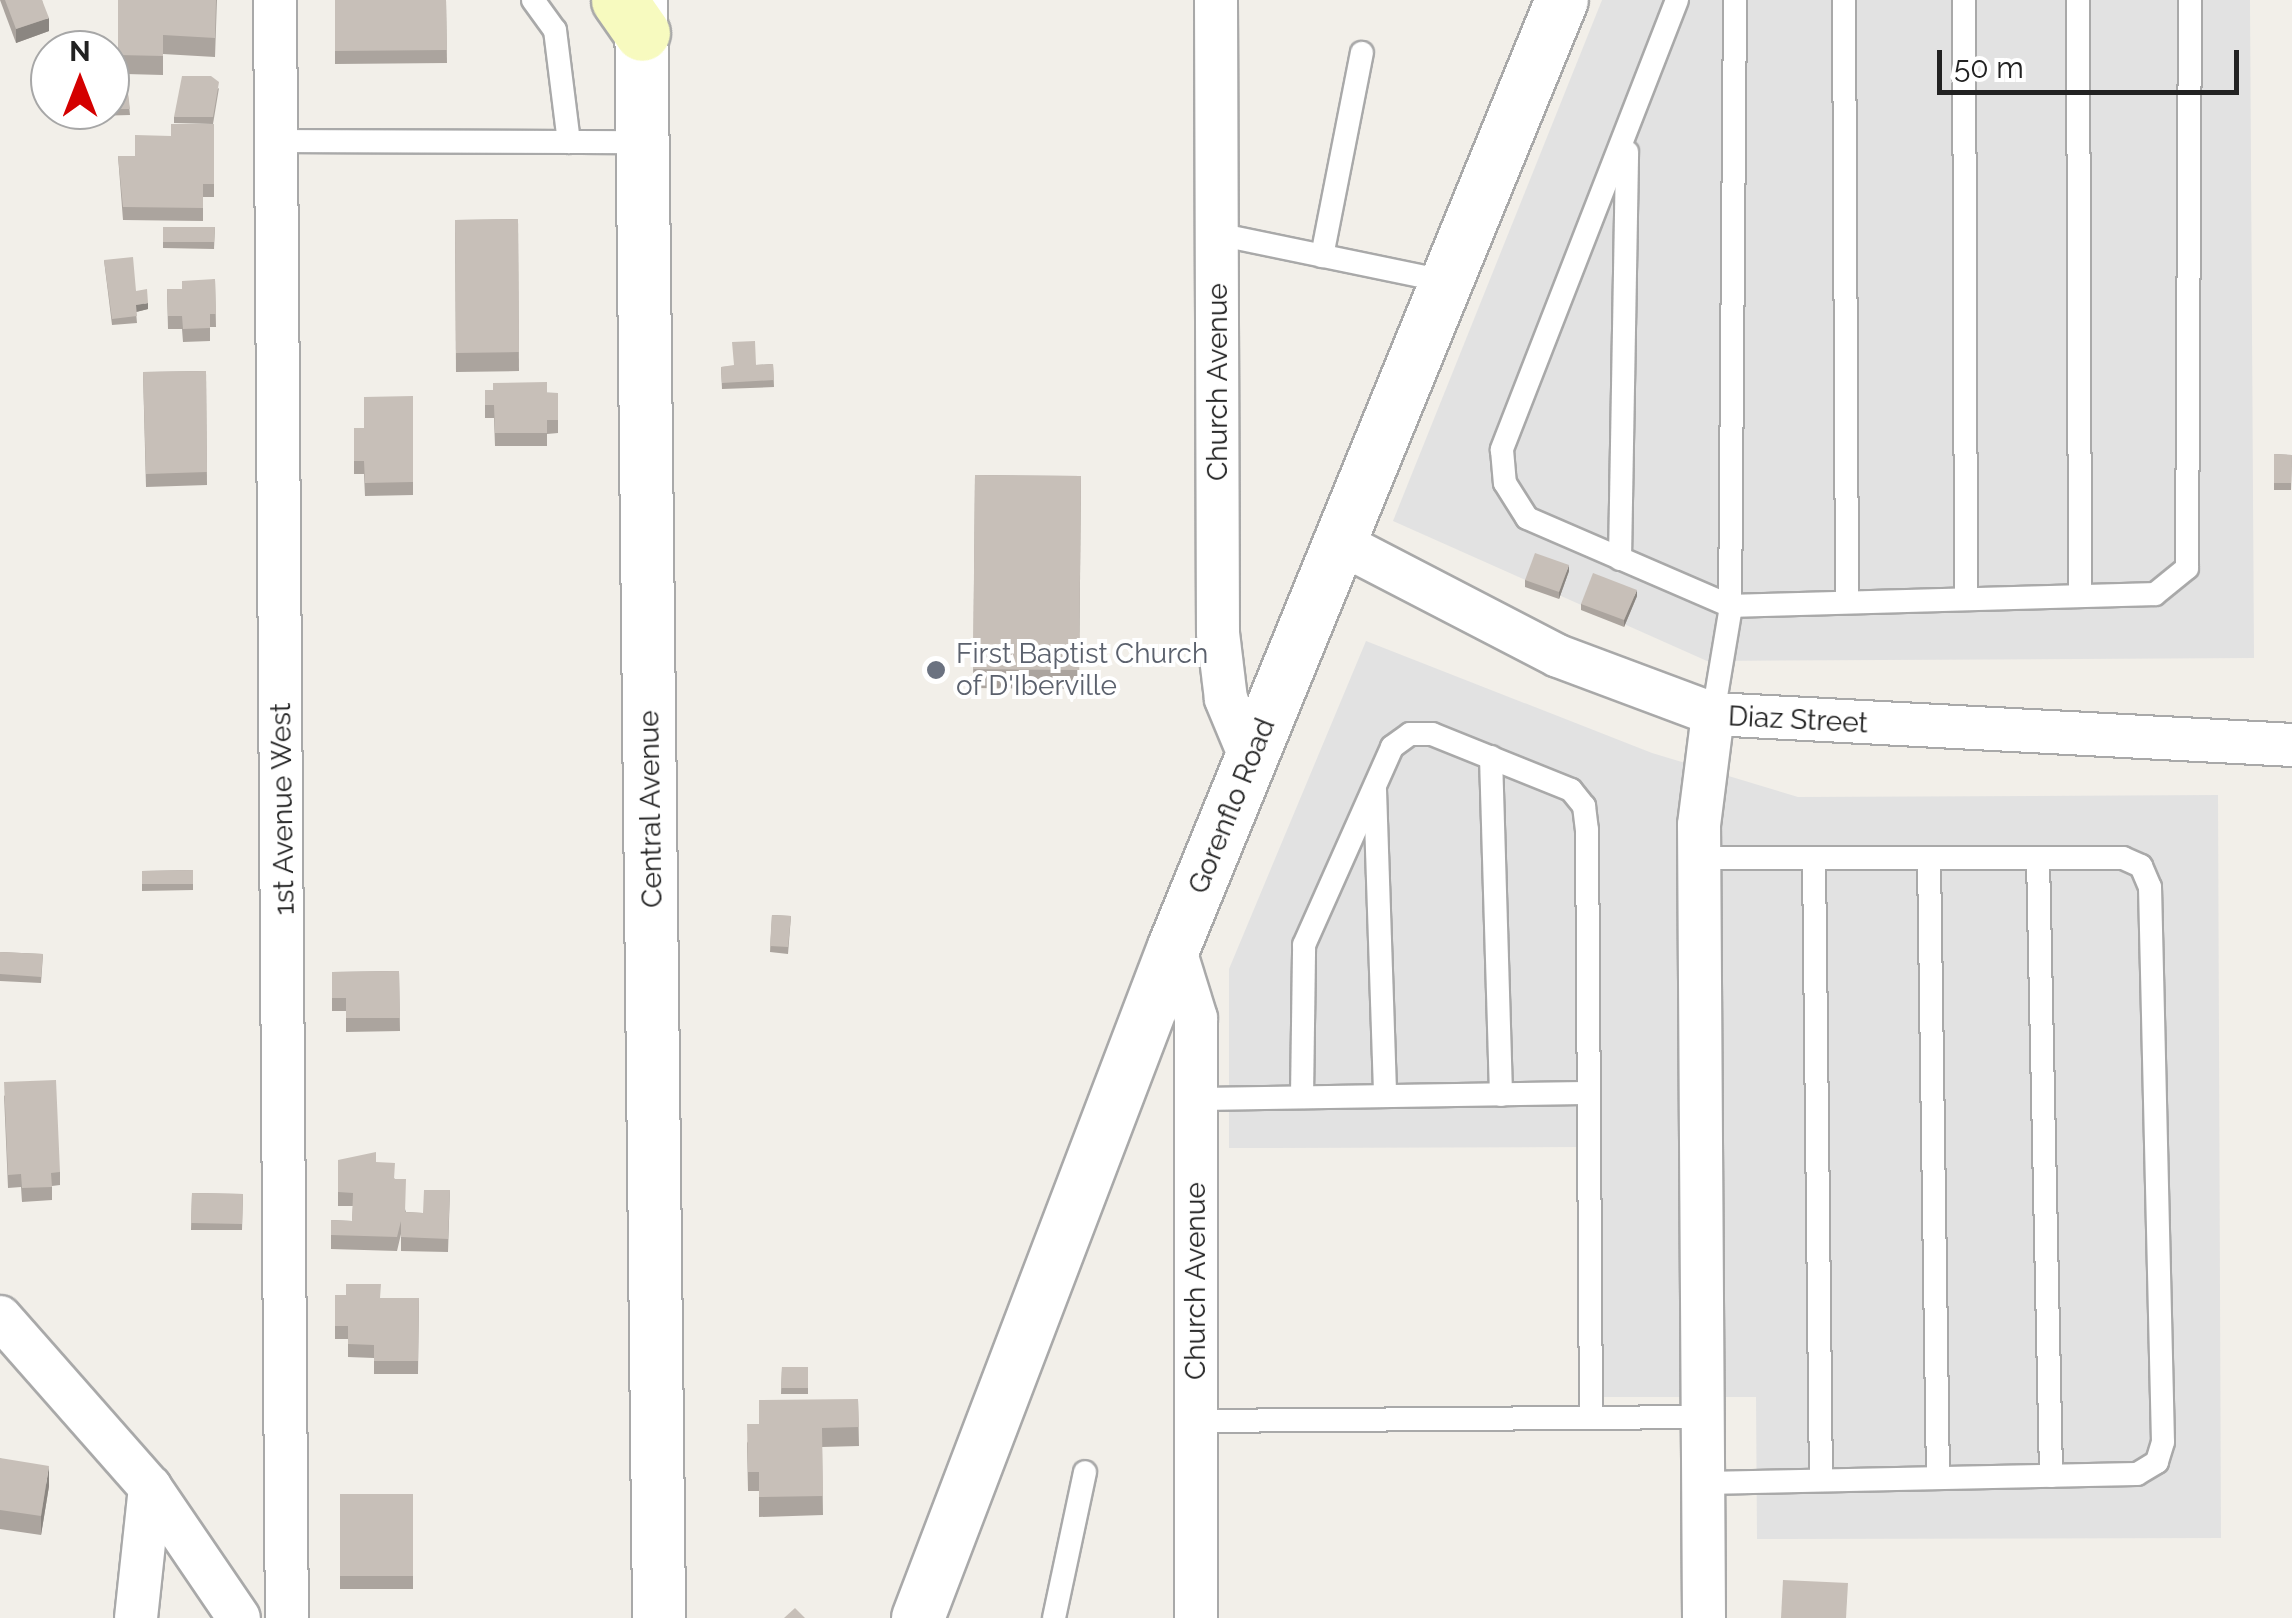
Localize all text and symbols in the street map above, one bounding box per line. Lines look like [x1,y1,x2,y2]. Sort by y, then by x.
north arrow [30,30,130,130]
scale bar [1942,30,2244,92]
text: N [69,35,91,68]
text: 50 m [1954,50,2024,85]
street label: Church Avenue [1201,283,1235,481]
place label: First Baptist Church of D'Iberville [956,637,1208,703]
marker: First Baptist Church of D'Iberville [925,659,947,681]
street label: Diaz Street [1727,700,1869,740]
street label: 1st Avenue West [264,702,302,916]
street label: Central Avenue [632,709,670,909]
street label: Gorenflo Road [1182,713,1282,899]
street label: Church Avenue [1179,1182,1213,1380]

